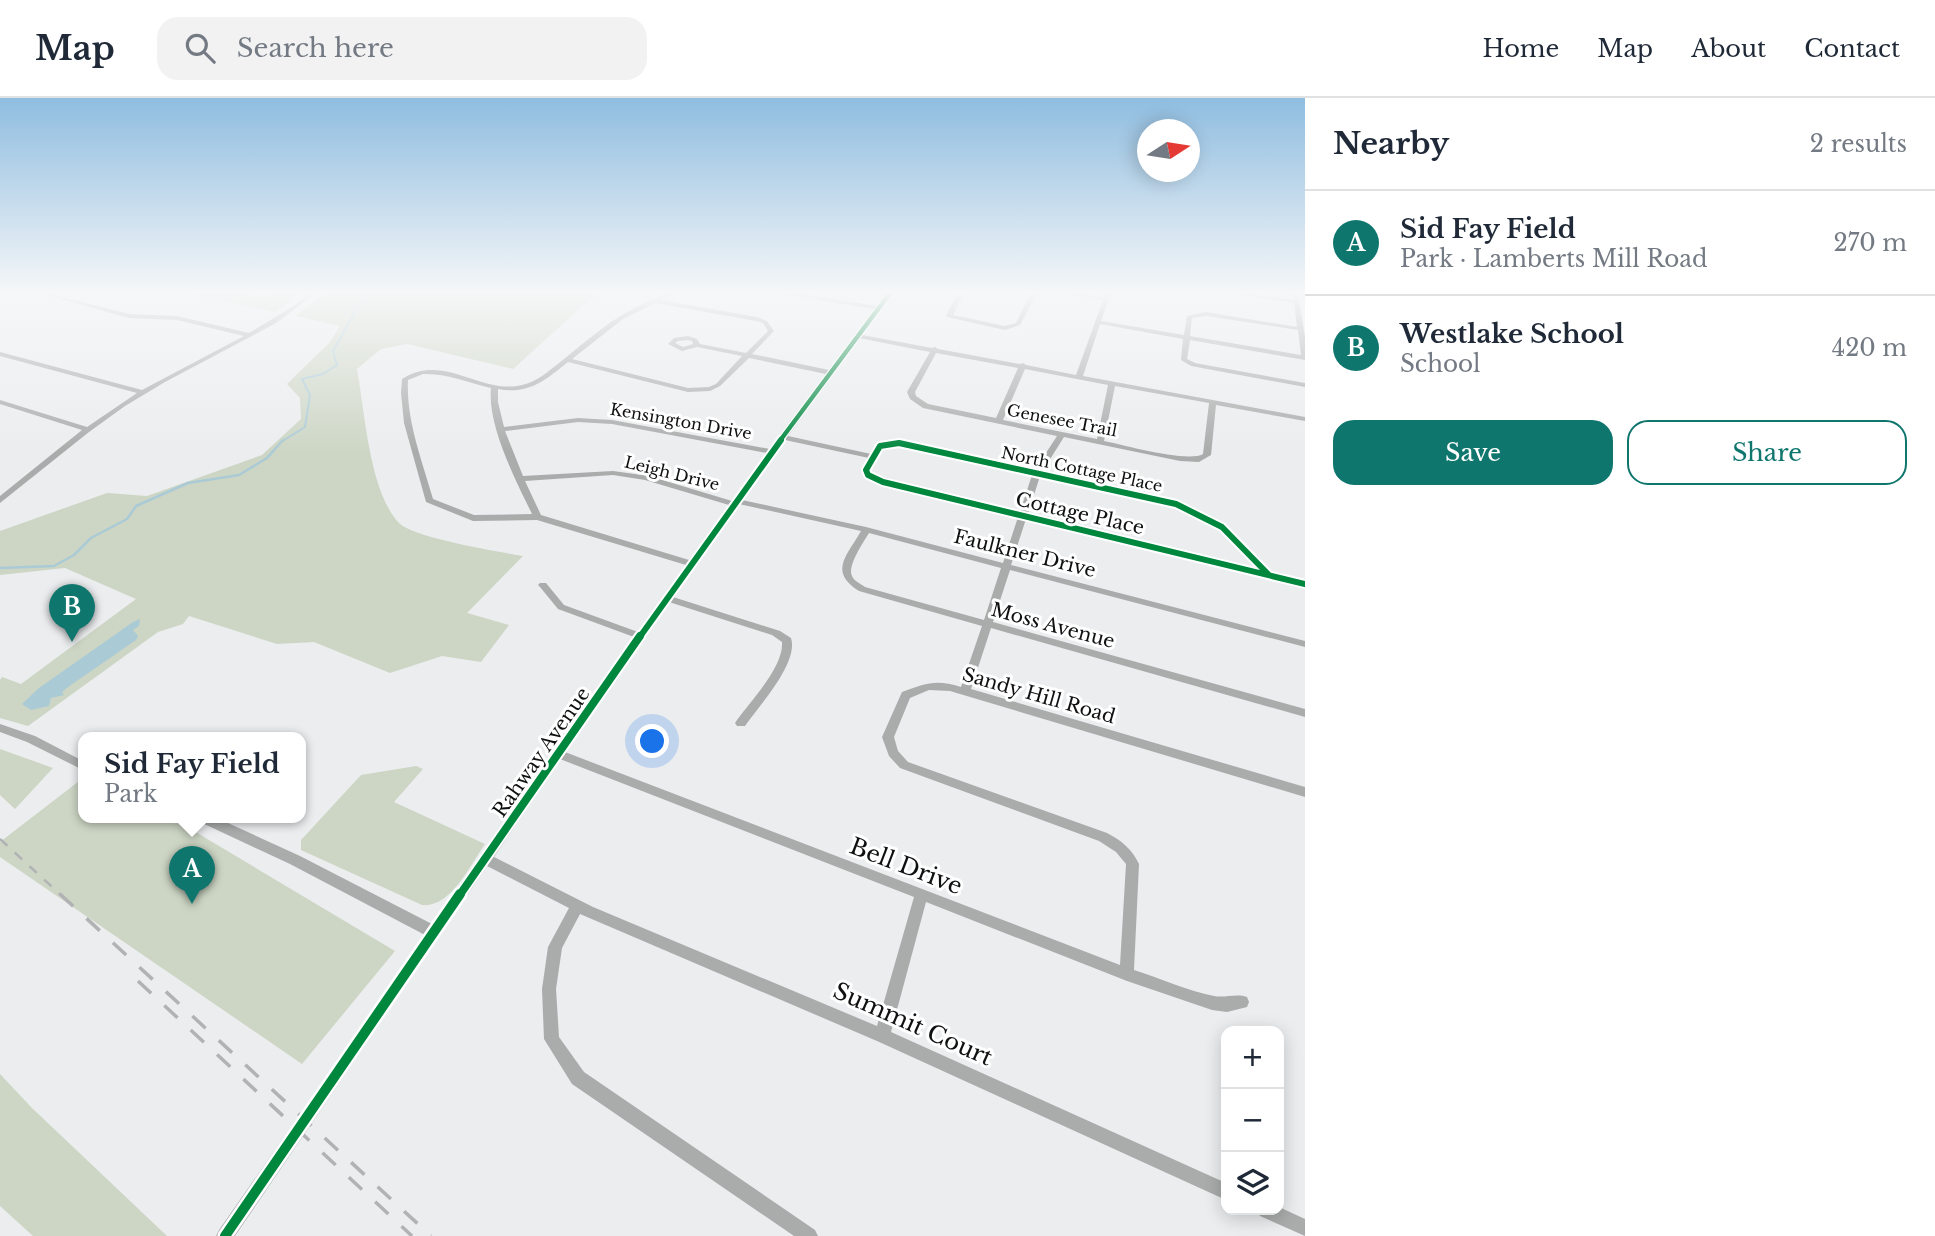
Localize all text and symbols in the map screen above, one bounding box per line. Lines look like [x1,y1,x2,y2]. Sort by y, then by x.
search box [157,17,647,80]
text: Map [35,28,115,69]
icon: search [181,29,219,67]
text: Search here [237,32,394,64]
text: Home [1483,34,1559,63]
text: Map [1597,34,1653,63]
text: About [1691,34,1766,63]
text: Contact [1804,34,1900,63]
north arrow [1137,119,1200,182]
text: Nearby [1333,125,1449,162]
text: 2 results [1810,130,1907,158]
text: Sid Fay Field [1400,213,1576,245]
text: A [1347,229,1365,257]
text: 270 m [1834,229,1907,257]
text: Park · Lamberts Mill Road [1400,245,1708,273]
text: Westlake School [1400,318,1624,350]
text: B [1347,334,1365,362]
text: 420 m [1832,334,1907,362]
text: School [1400,350,1481,378]
street label: Kensington Drive [609,399,753,443]
street label: Genesee Trail [1005,400,1119,440]
button: Save [1333,420,1613,485]
button: Share [1627,420,1907,485]
street label: North Cottage Place [1000,442,1164,496]
street label: Leigh Drive [622,452,722,494]
street label: Cottage Place [1013,488,1146,539]
street label: Faulkner Drive [952,525,1098,582]
pin: B [49,584,95,642]
street label: Moss Avenue [989,598,1117,653]
street label: Sandy Hill Road [960,663,1118,728]
street label: Rahway Avenue [488,683,595,822]
your location [635,724,669,758]
popup [78,732,306,823]
text: Sid Fay Field [104,748,280,780]
text: Park [104,780,157,808]
street label: Bell Drive [846,832,966,900]
pin: A [169,846,215,904]
street label: Summit Court [829,976,997,1072]
map controls [1221,1026,1284,1215]
button: + [1221,1026,1284,1089]
button: − [1221,1089,1284,1152]
button: layers [1221,1152,1284,1215]

